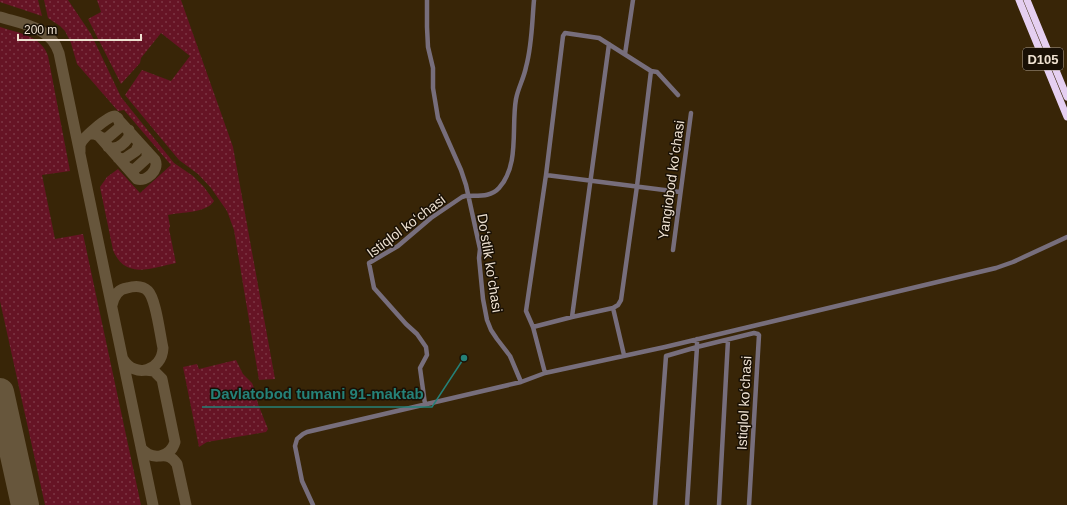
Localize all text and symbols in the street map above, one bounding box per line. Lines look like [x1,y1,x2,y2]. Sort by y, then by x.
scale bar [18,16,141,42]
text: 200 m [24,23,57,37]
road number: D105 [1023,48,1063,70]
street label: Yangiobod koʻchasi [655,119,687,241]
street label: Istiqlol koʻchasi [364,191,448,261]
street label: Doʻstlik koʻchasi [474,213,506,313]
street label: Istiqlol koʻchasi [734,356,754,450]
callout: Davlatobod tumani 91-maktab [202,380,432,407]
text: Davlatobod tumani 91-maktab [210,385,424,402]

